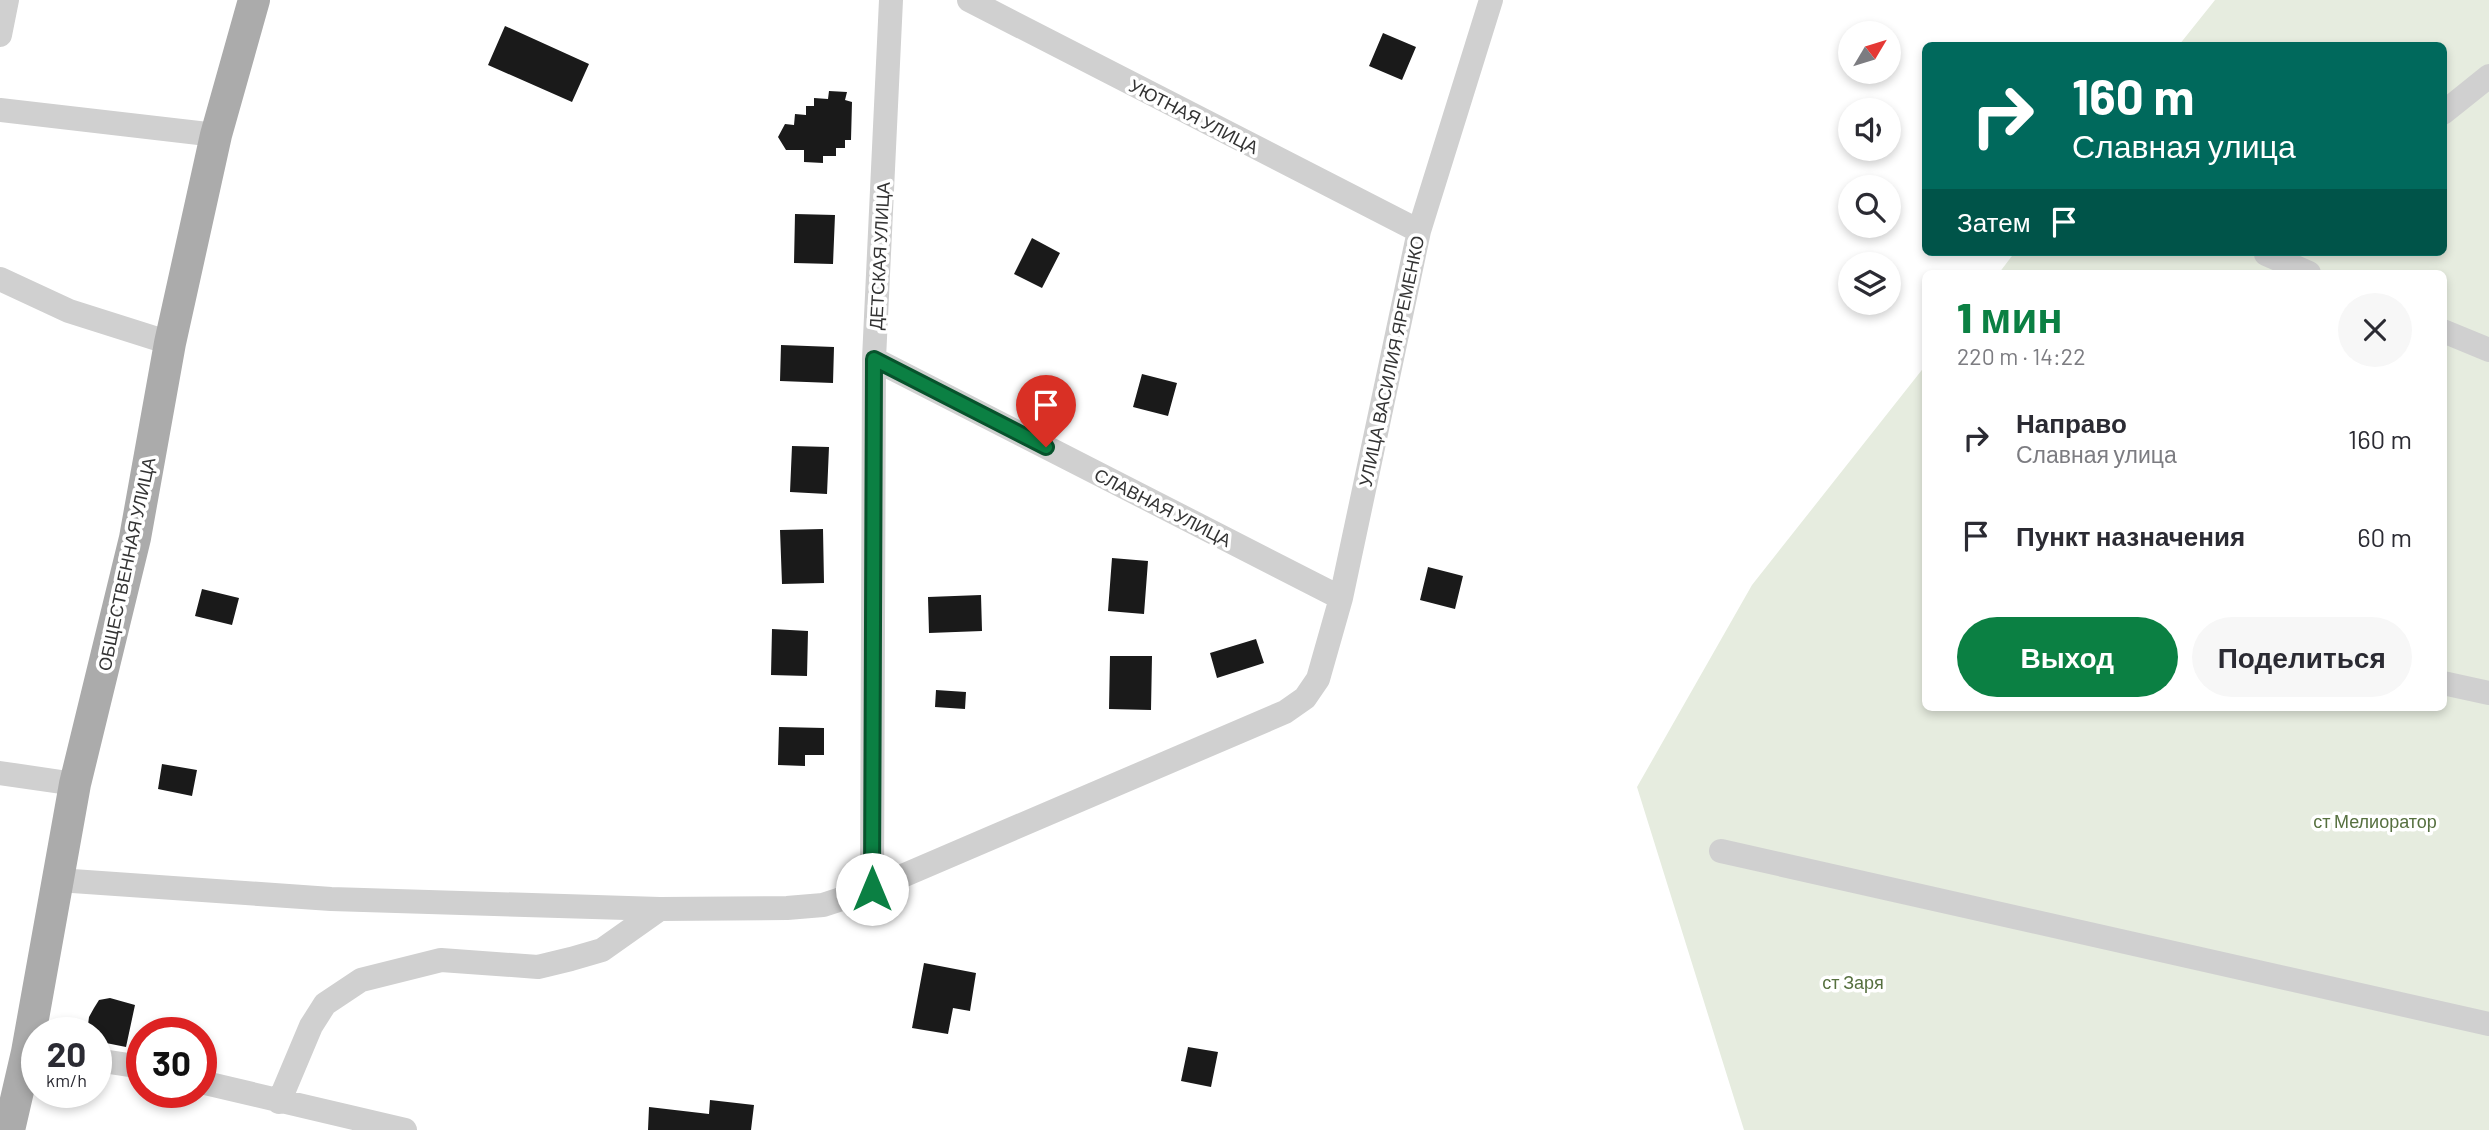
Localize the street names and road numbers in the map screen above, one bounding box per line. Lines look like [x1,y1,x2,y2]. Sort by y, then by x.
street label: УЮТНАЯ УЛИЦА [1126,74,1262,158]
street label: ДЕТСКАЯ УЛИЦА [864,181,894,331]
street label: УЛИЦА ВАСИЛИЯ ЯРЕМЕНКО [1354,233,1428,489]
street label: ОБЩЕСТВЕННАЯ УЛИЦА [93,455,159,673]
street label: СЛАВНАЯ УЛИЦА [1091,463,1235,551]

